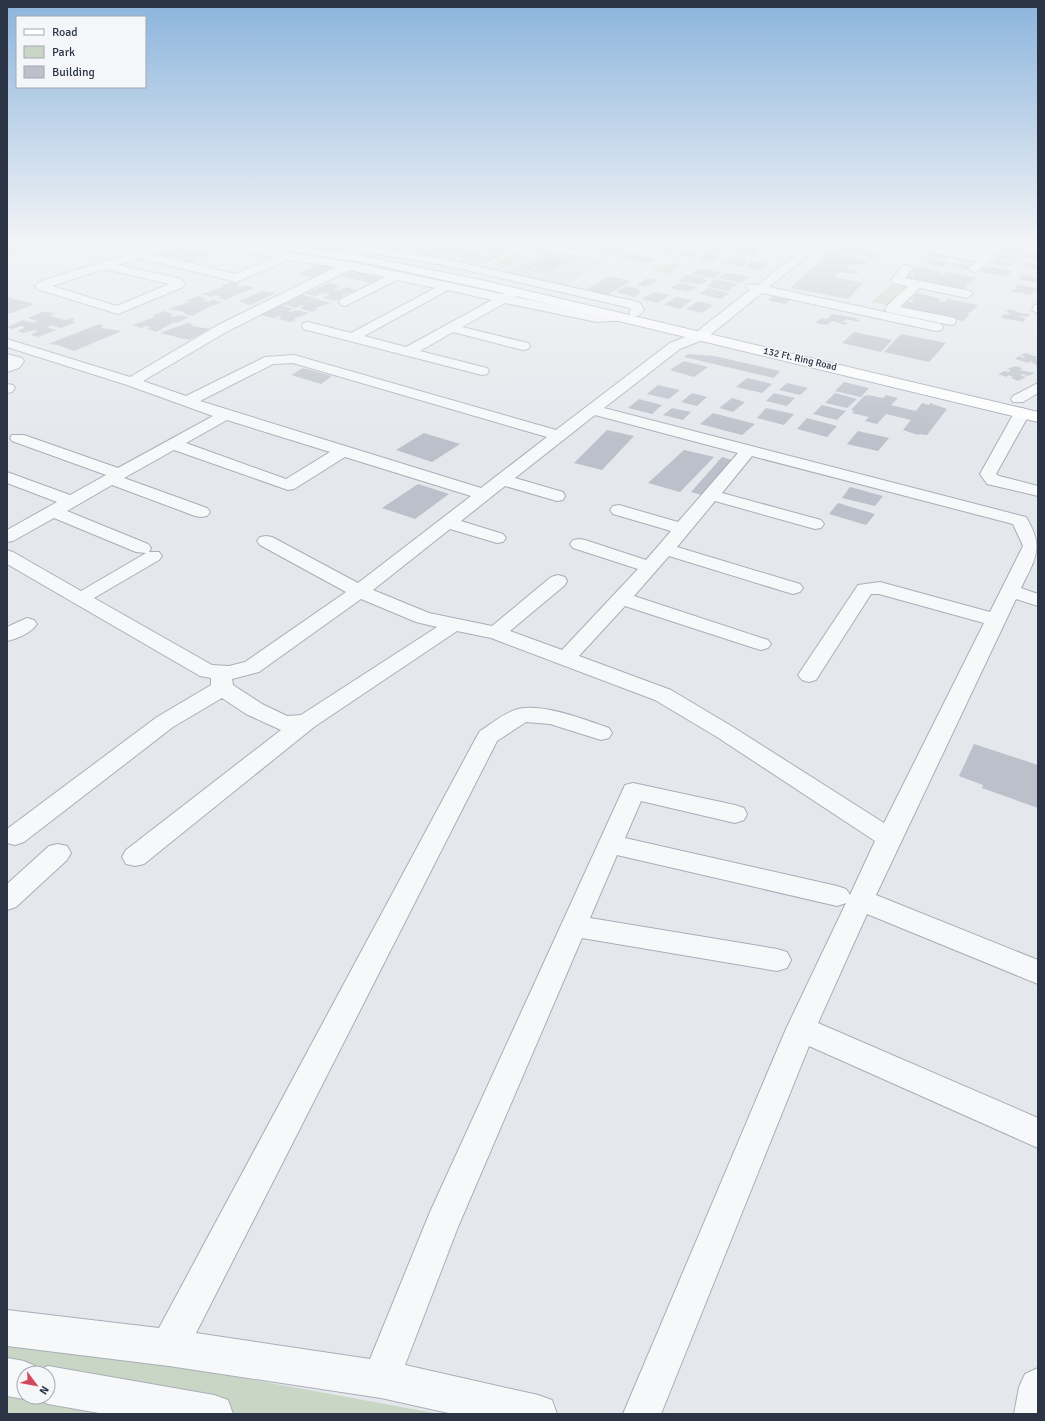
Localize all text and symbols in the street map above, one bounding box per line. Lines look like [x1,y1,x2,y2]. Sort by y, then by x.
legend [16,16,146,88]
text: Road [52,25,78,40]
text: Park [52,45,75,60]
text: Building [52,65,95,80]
street label: 132 Ft. Ring Road [762,345,838,373]
north arrow [16,1365,56,1405]
text: N [37,1383,52,1397]

